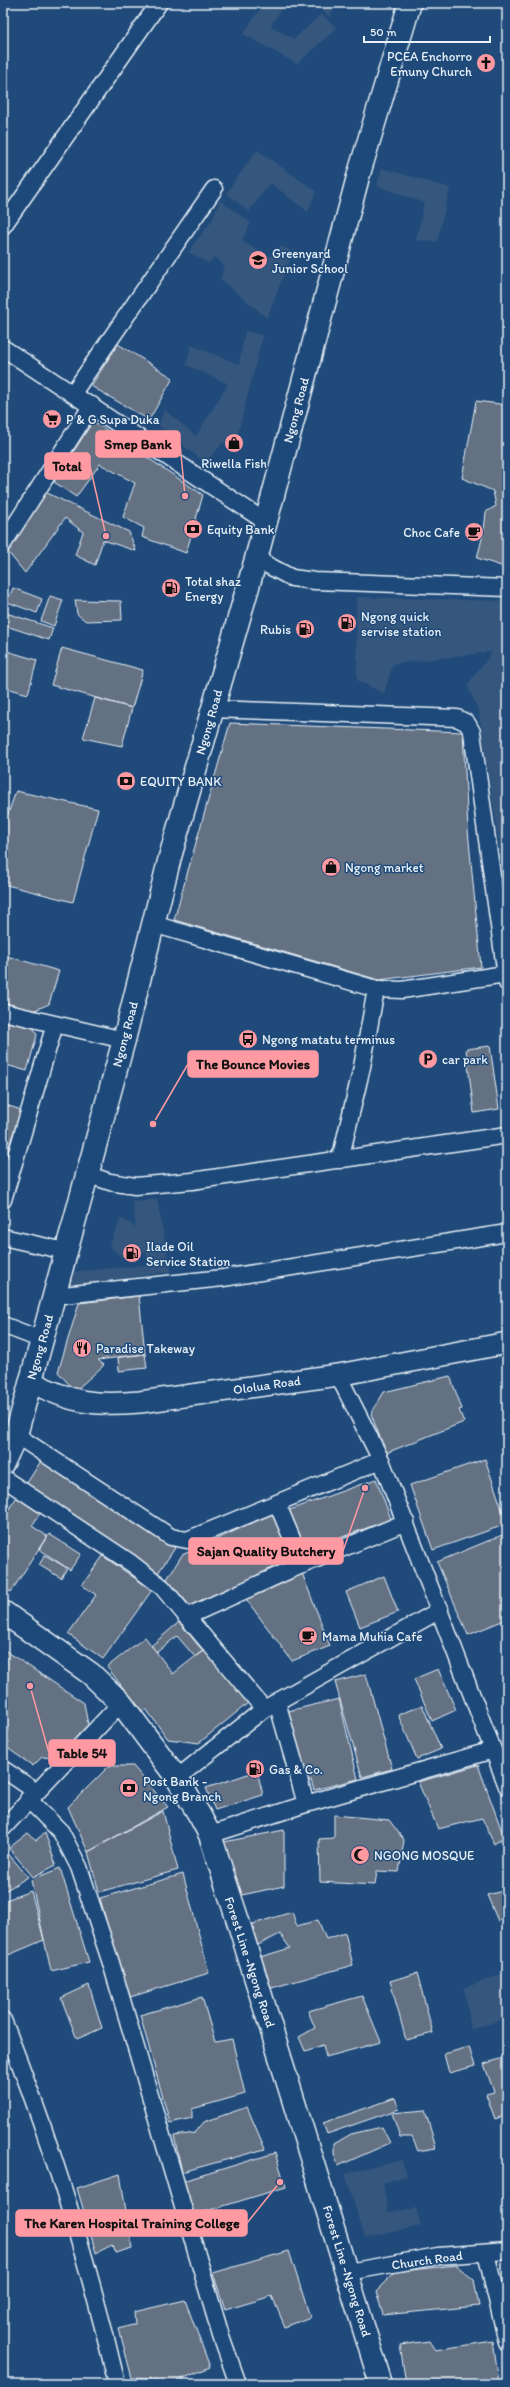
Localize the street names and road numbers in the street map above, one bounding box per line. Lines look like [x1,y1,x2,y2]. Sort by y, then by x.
street label: Ngong Road [280,376,312,444]
street label: Ngong Road [193,688,225,756]
street label: Ngong Road [109,1000,141,1068]
street label: Ngong Road [24,1313,56,1381]
street label: Ololua Road [232,1373,302,1397]
street label: Forest Line -Ngong Road [222,1895,278,2029]
street label: Forest Line -Ngong Road [320,2203,374,2339]
street label: Church Road [390,2248,464,2272]

